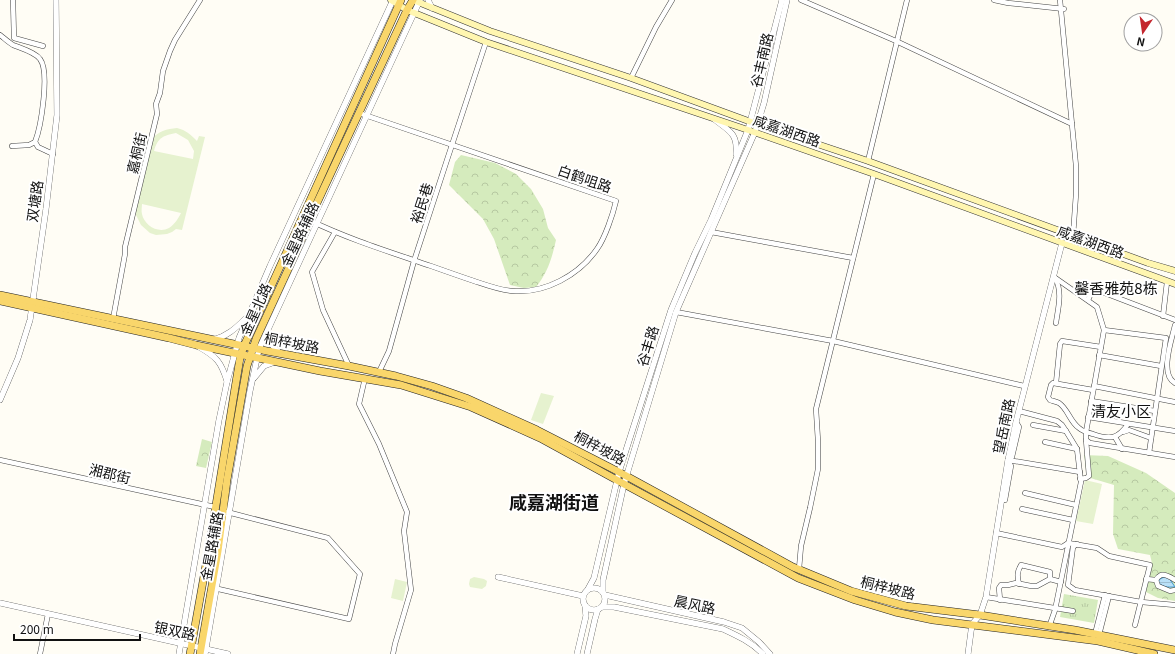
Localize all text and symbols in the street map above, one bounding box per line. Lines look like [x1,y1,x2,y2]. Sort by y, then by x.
north arrow [1123,12,1163,52]
street label: 谷丰南路 [745,30,777,90]
text: N [1135,34,1146,51]
street label: 咸嘉湖西路 [751,109,823,151]
street label: 嘉桐街 [122,130,150,176]
street label: 白鹤咀路 [555,159,615,197]
street label: 双塘路 [21,179,47,223]
street label: 裕民巷 [405,180,437,226]
street label: 金星路辅路 [275,198,323,270]
street label: 咸嘉湖西路 [1055,220,1127,262]
district label: 馨香雅苑8栋 [1074,277,1158,298]
street label: 金星北路 [234,279,276,339]
street label: 谷丰路 [631,323,663,369]
street label: 桐梓坡路 [263,327,321,357]
street label: 望岳南路 [987,397,1019,455]
district label: 清友小区 [1091,400,1151,421]
street label: 桐梓坡路 [571,425,629,469]
street label: 湘郡街 [87,459,133,487]
district label: 咸嘉湖街道 [509,488,599,514]
street label: 金星路辅路 [195,510,227,582]
street label: 桐梓坡路 [858,571,918,603]
street label: 晨风路 [672,590,718,618]
scale bar [14,616,140,642]
street label: 银双路 [152,616,198,644]
text: 200 m [20,620,54,637]

